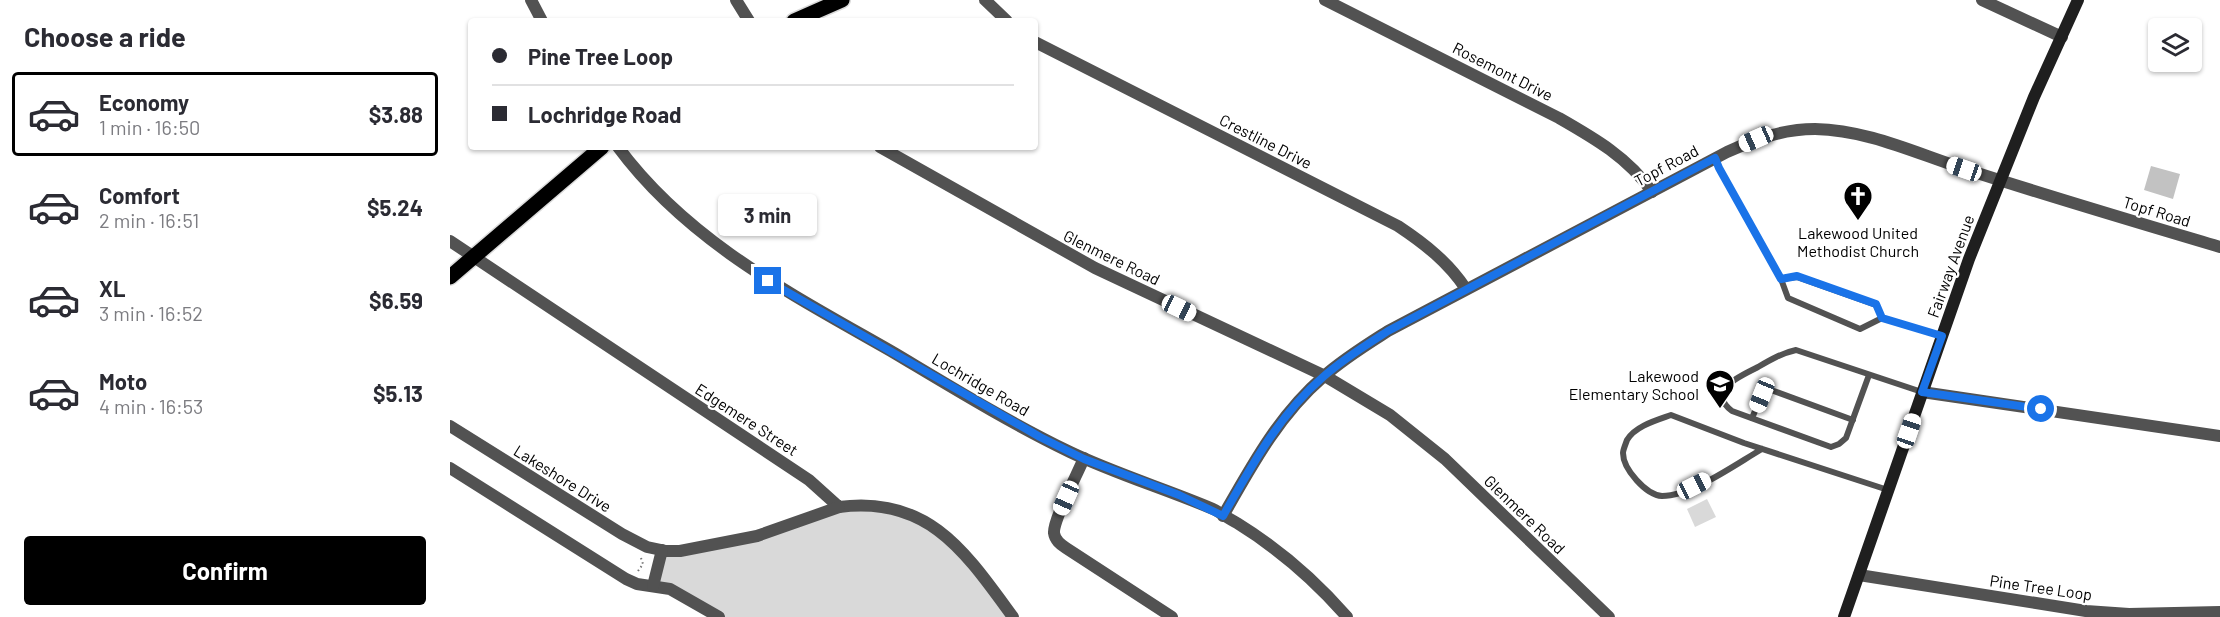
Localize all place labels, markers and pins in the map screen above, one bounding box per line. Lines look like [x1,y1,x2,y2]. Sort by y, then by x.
church icon: Lakewood United Methodist Church [1842,180,1874,222]
place label: Lakewood United Methodist Church [1797,223,1919,260]
place label: Lakewood Elementary School [1569,366,1699,403]
school or university icon: Lakewood Elementary School [1704,368,1736,410]

